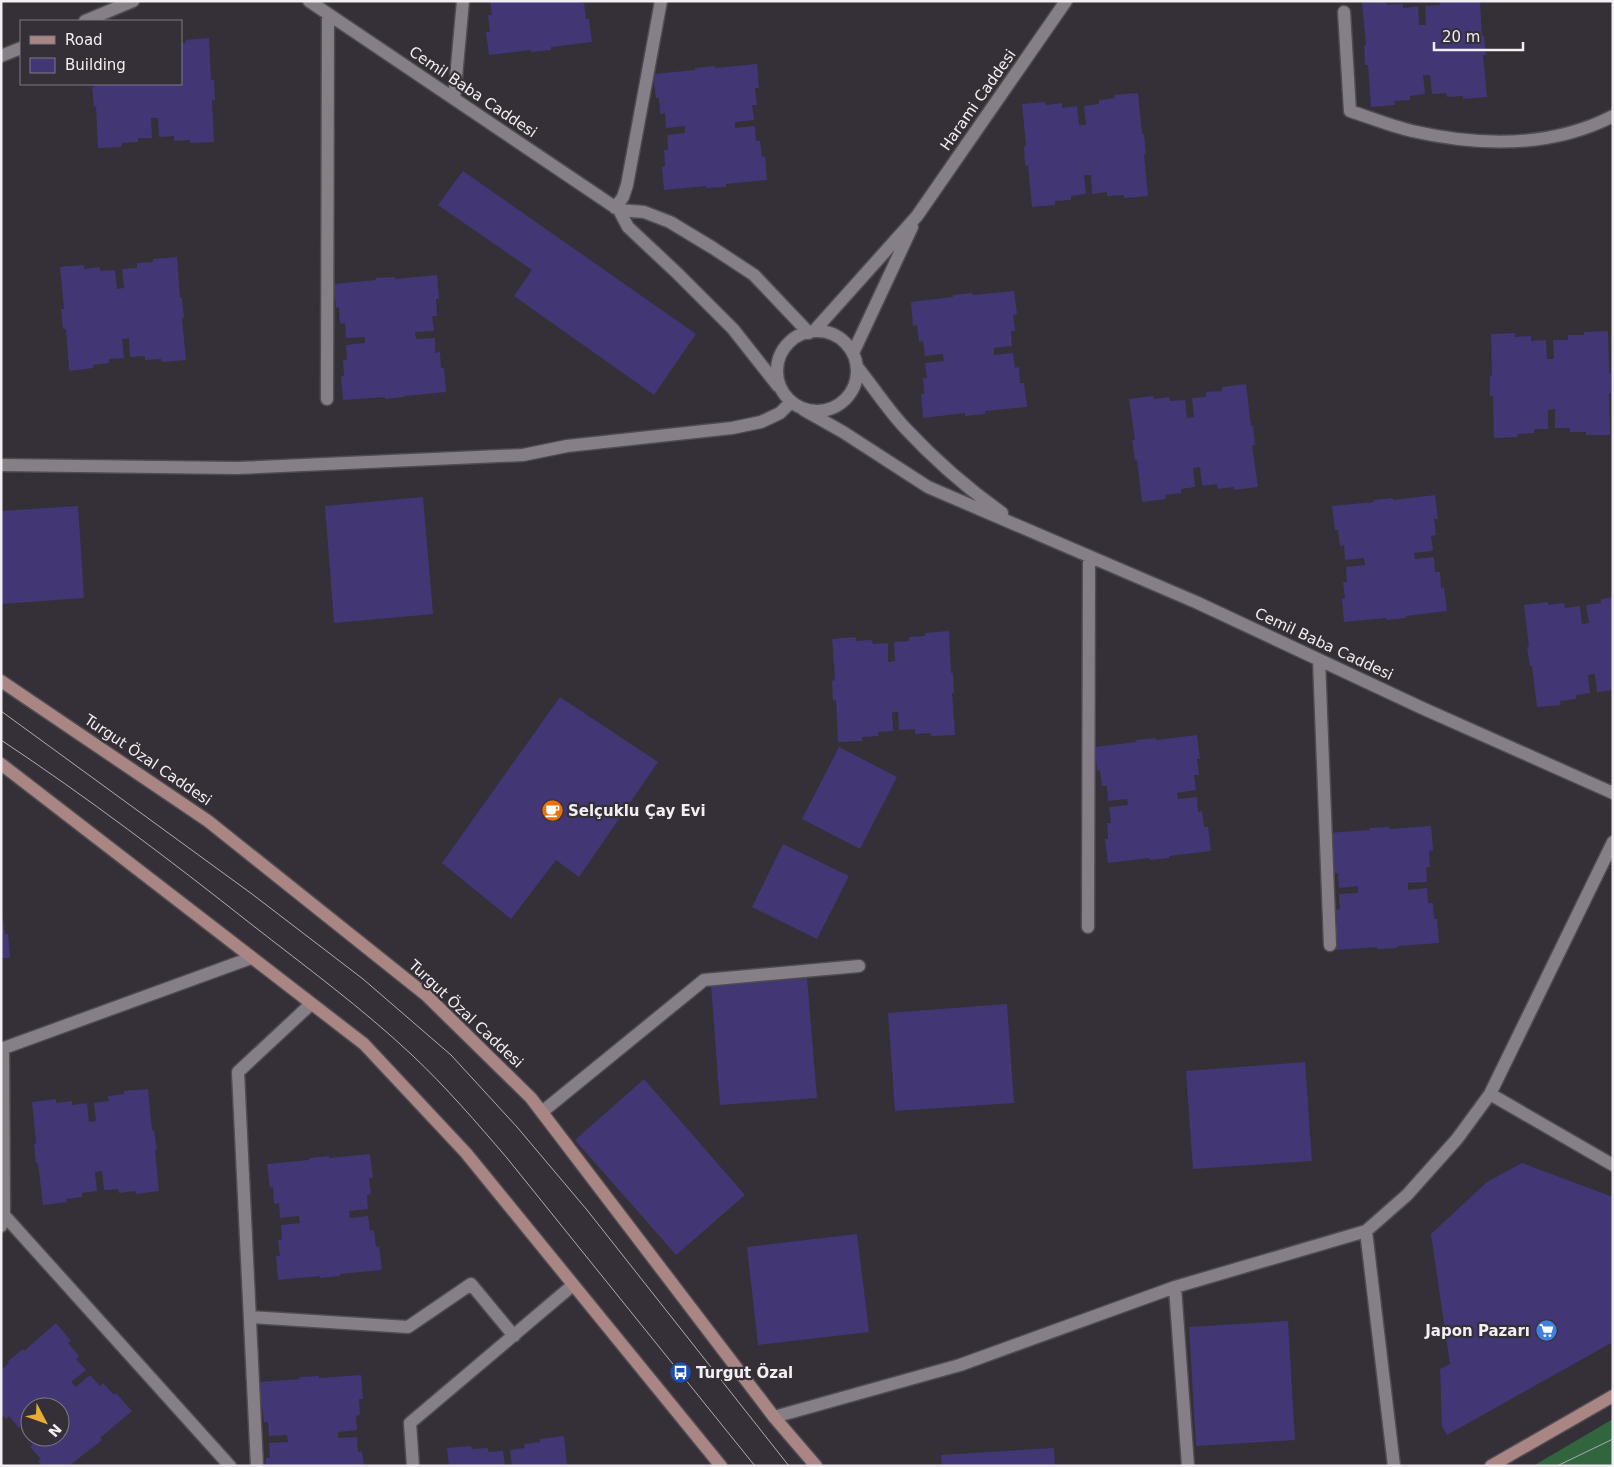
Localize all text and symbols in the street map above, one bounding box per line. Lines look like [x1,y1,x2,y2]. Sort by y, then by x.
legend [20,20,182,85]
scale bar [1434,20,1523,52]
text: 20 m [1442,28,1480,46]
text: Road [65,31,103,49]
street label: Cemil Baba Caddesi [406,43,540,141]
street label: Harami Caddesi [936,46,1020,154]
text: Building [65,56,126,74]
street label: Cemil Baba Caddesi [1252,604,1396,684]
street label: Turgut Özal Caddesi [80,709,216,809]
cafe icon: Selçuklu Çay Evi [540,799,564,823]
place label: Selçuklu Çay Evi [568,802,706,820]
street label: Turgut Özal Caddesi [404,955,528,1072]
supermarket icon: Japon Pazarı [1534,1319,1558,1343]
place label: Japon Pazarı [1424,1322,1530,1340]
bus stop icon: Turgut Özal [668,1361,692,1385]
place label: Turgut Özal [696,1363,793,1382]
north arrow [20,1397,70,1447]
text: N [45,1421,65,1440]

